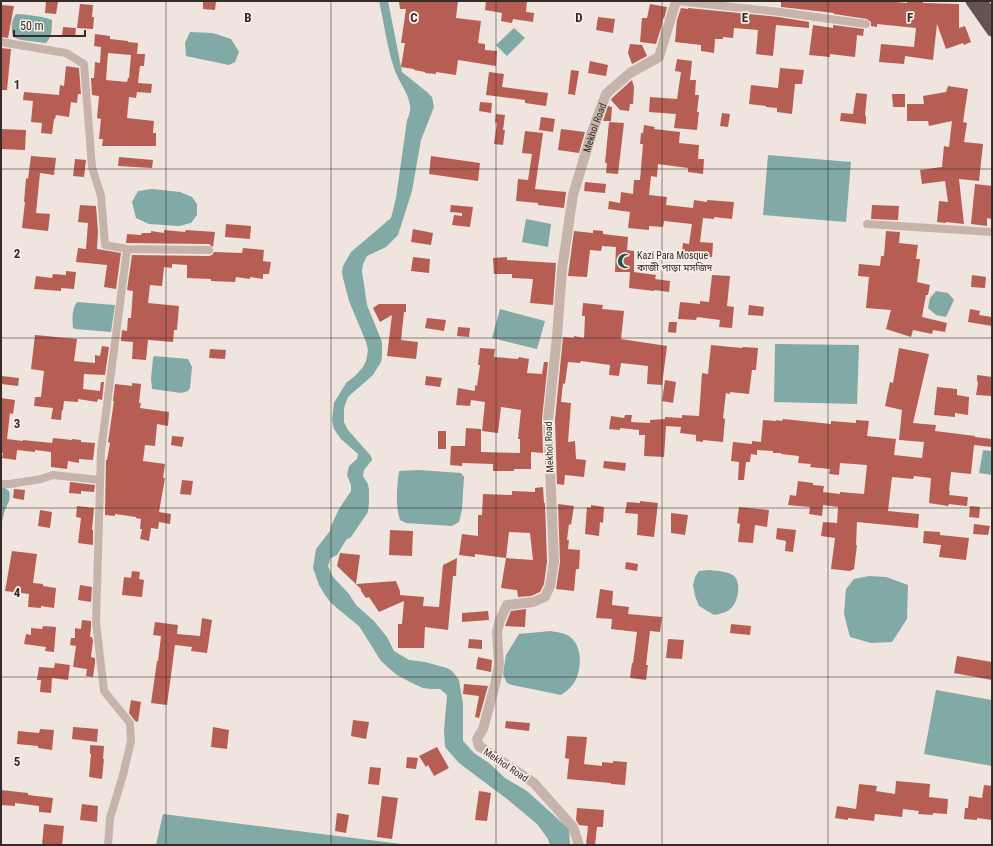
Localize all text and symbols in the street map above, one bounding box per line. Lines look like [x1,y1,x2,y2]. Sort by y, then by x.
text: B [244,10,252,25]
text: C [410,10,418,25]
text: D [575,10,583,25]
text: E [742,10,749,25]
text: F [907,10,913,25]
scale bar [14,12,85,38]
text: 50 m [20,19,44,33]
text: 1 [14,77,20,92]
street label: Mekhol Road [581,101,608,153]
text: 2 [14,246,21,261]
place label: Kazi Para Mosque কাজী পাড়া মসজিদ [636,250,713,273]
mosque icon: Kazi Para Mosque কাজী পাড়া মসজিদ [616,252,634,270]
text: 3 [14,416,20,431]
street label: Mekhol Road [543,421,555,473]
text: 4 [14,585,21,600]
street label: Mekhol Road [482,746,530,784]
text: 5 [14,754,21,769]

